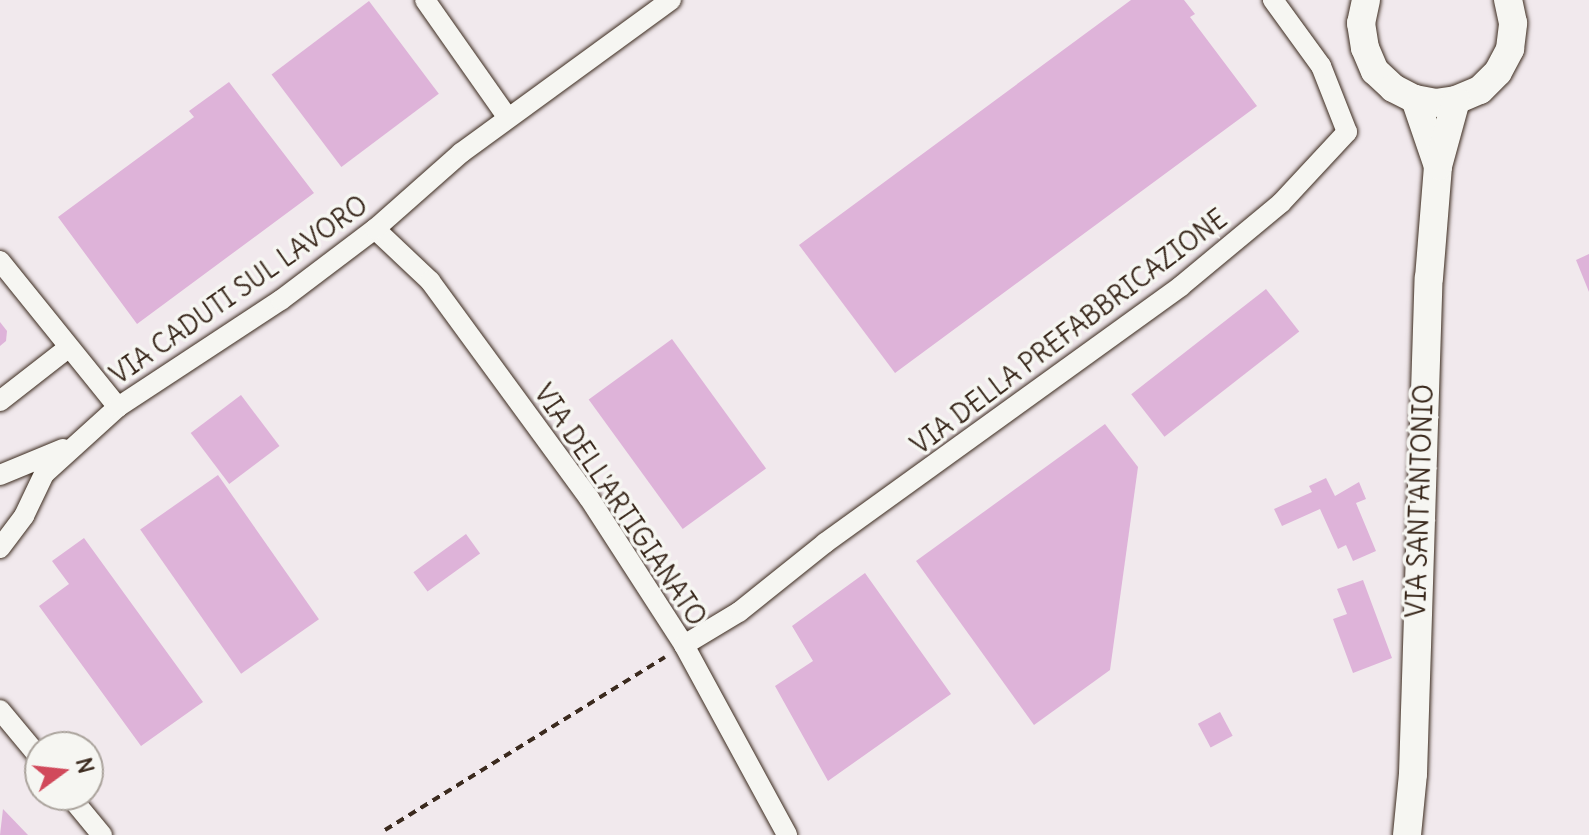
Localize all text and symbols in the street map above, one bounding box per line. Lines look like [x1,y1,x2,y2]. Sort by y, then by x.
street label: VIA CADUTI SUL LAVORO [104,189,374,391]
street label: VIA DELLA PREFABBRICAZIONE [905,203,1233,461]
street label: VIA DELL'ARTIGIANATO [527,378,713,632]
street label: VIA SANT'ANTONIO [1400,384,1440,618]
north arrow [24,731,104,811]
text: N [70,754,101,776]

